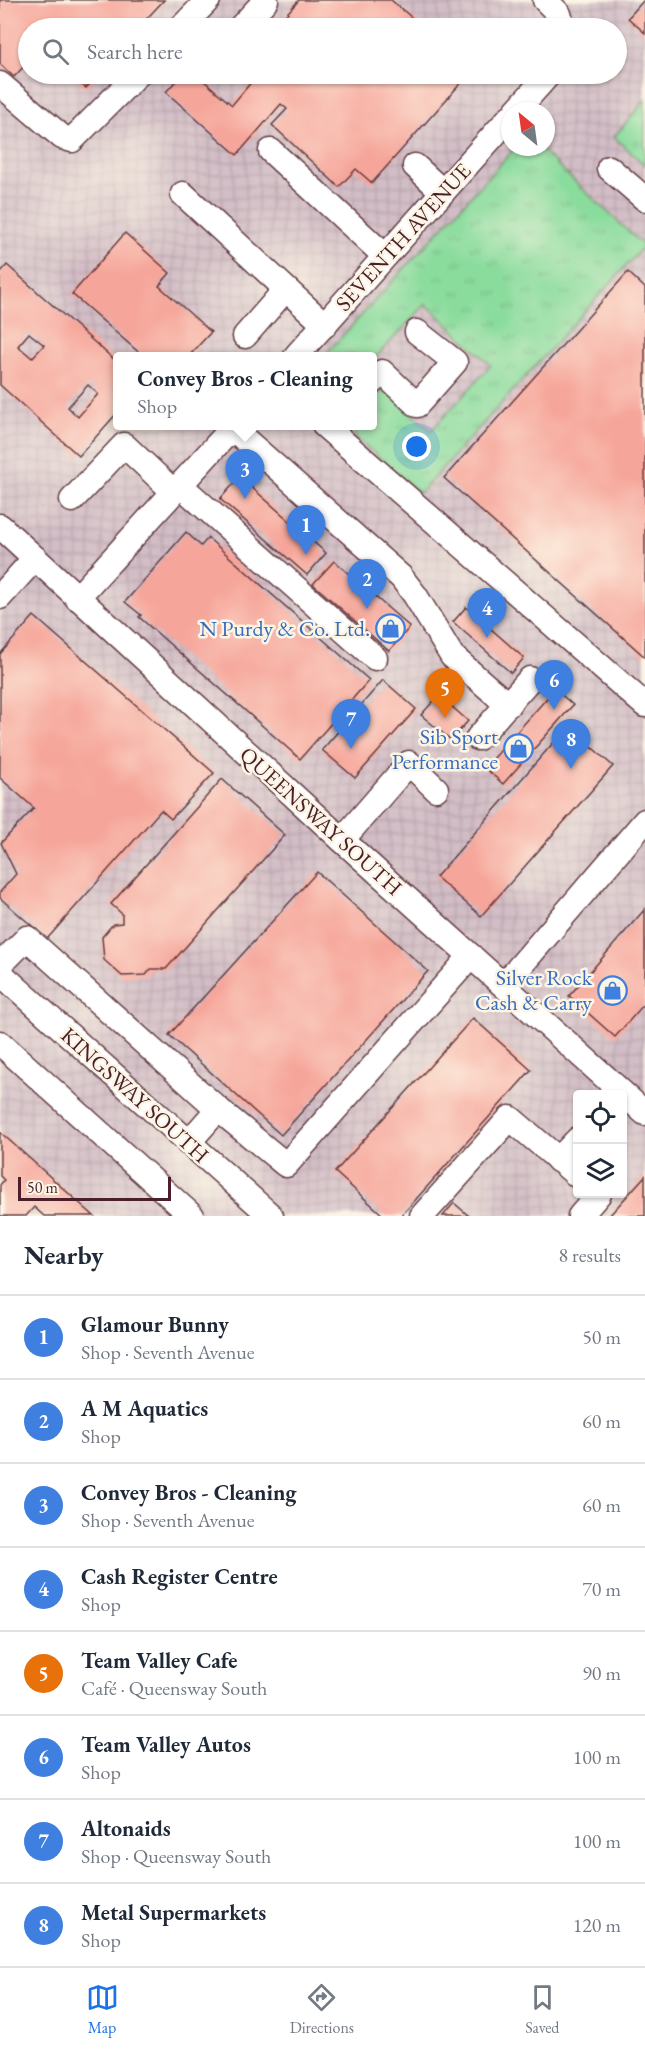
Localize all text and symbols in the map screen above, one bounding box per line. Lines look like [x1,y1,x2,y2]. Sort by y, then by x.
search box [18,18,627,84]
icon: search [39,35,72,68]
text: Search here [87,37,182,66]
north arrow [501,102,555,156]
street label: SEVENTH AVENUE [329,157,477,317]
popup [113,352,377,430]
text: Convey Bros - Cleaning [137,364,353,393]
text: Shop [137,393,177,419]
your location [402,432,431,461]
pin: 3 [226,450,264,499]
pin: 1 [286,506,326,555]
pin: 2 [348,560,386,609]
pin: 4 [468,588,506,638]
shop icon: N Purdy & Co. Ltd. [375,612,407,644]
place label: N Purdy & Co. Ltd. [200,614,370,643]
pin: 6 [534,660,574,710]
pin: 5 [426,668,464,718]
pin: 7 [332,700,370,749]
pin: 8 [552,720,590,769]
place label: Sib Sport Performance [392,722,498,776]
shop icon: Sib Sport Performance [503,733,535,765]
street label: QUEENSWAY SOUTH [234,740,408,902]
place label: Silver Rock Cash & Carry [475,963,593,1017]
shop icon: Silver Rock Cash & Carry [597,974,629,1006]
street label: KINGSWAY SOUTH [55,1021,215,1169]
map controls [573,1090,627,1198]
button: locate [573,1090,627,1144]
button: layers [573,1144,627,1198]
scale bar [18,1174,171,1202]
text: 50 m [27,1177,58,1198]
text: Nearby [24,1238,104,1272]
text: 8 results [558,1242,621,1268]
text: Glamour Bunny [81,1310,229,1339]
text: 1 [38,1324,49,1350]
text: 50 m [582,1324,621,1350]
text: Shop · Seventh Avenue [81,1339,255,1365]
text: A M Aquatics [81,1394,208,1423]
text: 2 [38,1408,49,1434]
text: 60 m [582,1408,621,1434]
text: Shop [81,1423,121,1449]
text: Convey Bros - Cleaning [81,1478,296,1507]
text: 3 [38,1492,49,1518]
text: 60 m [582,1492,621,1518]
text: Shop · Seventh Avenue [81,1507,255,1533]
text: Cash Register Centre [81,1562,278,1591]
text: 4 [38,1576,49,1602]
text: 70 m [582,1576,621,1602]
text: Shop [81,1591,121,1617]
text: Team Valley Cafe [81,1646,237,1675]
text: 5 [38,1660,49,1686]
text: 90 m [582,1660,621,1686]
text: Café · Queensway South [81,1675,267,1701]
text: Team Valley Autos [81,1730,251,1759]
text: 6 [38,1744,49,1770]
text: 100 m [573,1744,621,1770]
text: Shop [81,1759,121,1785]
text: Altonaids [81,1814,171,1843]
text: 7 [38,1828,49,1854]
text: 100 m [573,1828,621,1854]
text: Shop · Queensway South [81,1843,271,1869]
text: Metal Supermarkets [81,1898,266,1927]
text: 8 [38,1912,49,1938]
text: 120 m [573,1912,621,1938]
text: Shop [81,1927,121,1953]
tab: Map [86,1981,119,2038]
tab: Directions [290,1981,354,2038]
tab: Saved [525,1981,559,2038]

